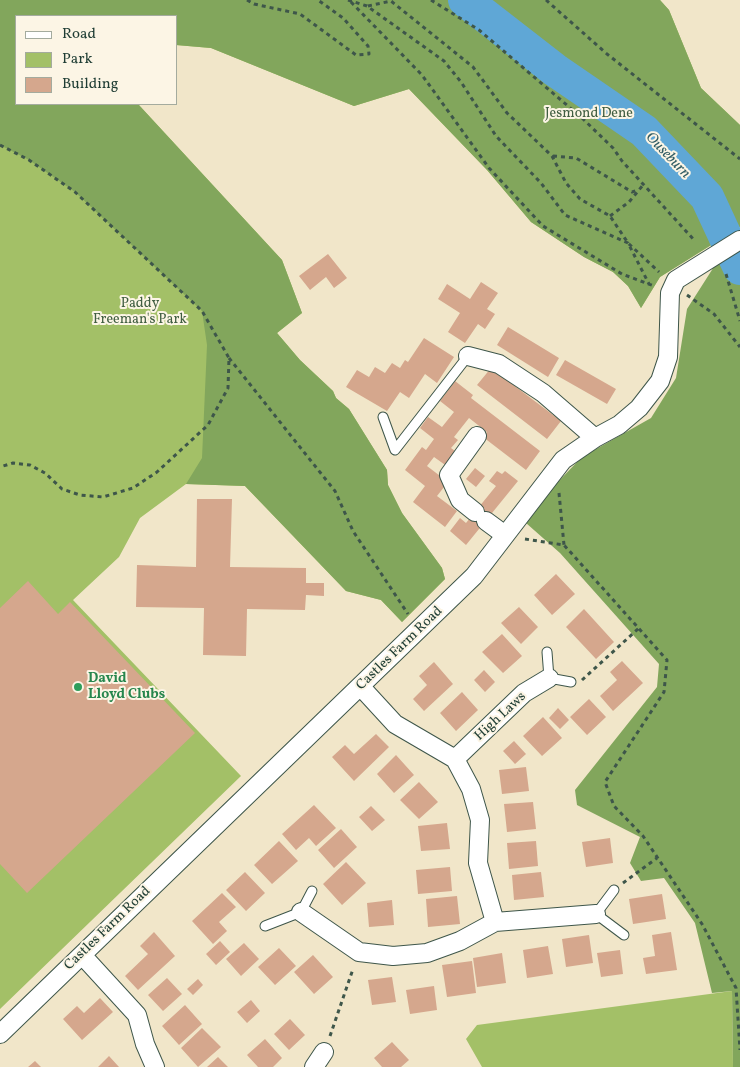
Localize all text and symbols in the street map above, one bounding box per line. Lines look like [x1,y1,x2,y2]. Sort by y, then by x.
legend [15,15,178,105]
text: Road [62,24,96,45]
text: Park [62,49,93,70]
text: Building [62,74,118,95]
park label: Jesmond Dene [545,106,633,122]
water label: Ouseburn [641,129,693,183]
park label: Paddy Freeman's Park [93,296,187,328]
street label: Castles Farm Road [353,604,447,694]
place label: David Lloyd Clubs [88,671,165,704]
marker: David Lloyd Clubs [72,681,84,693]
street label: High Laws [472,689,530,745]
street label: Castles Farm Road [61,884,155,974]

